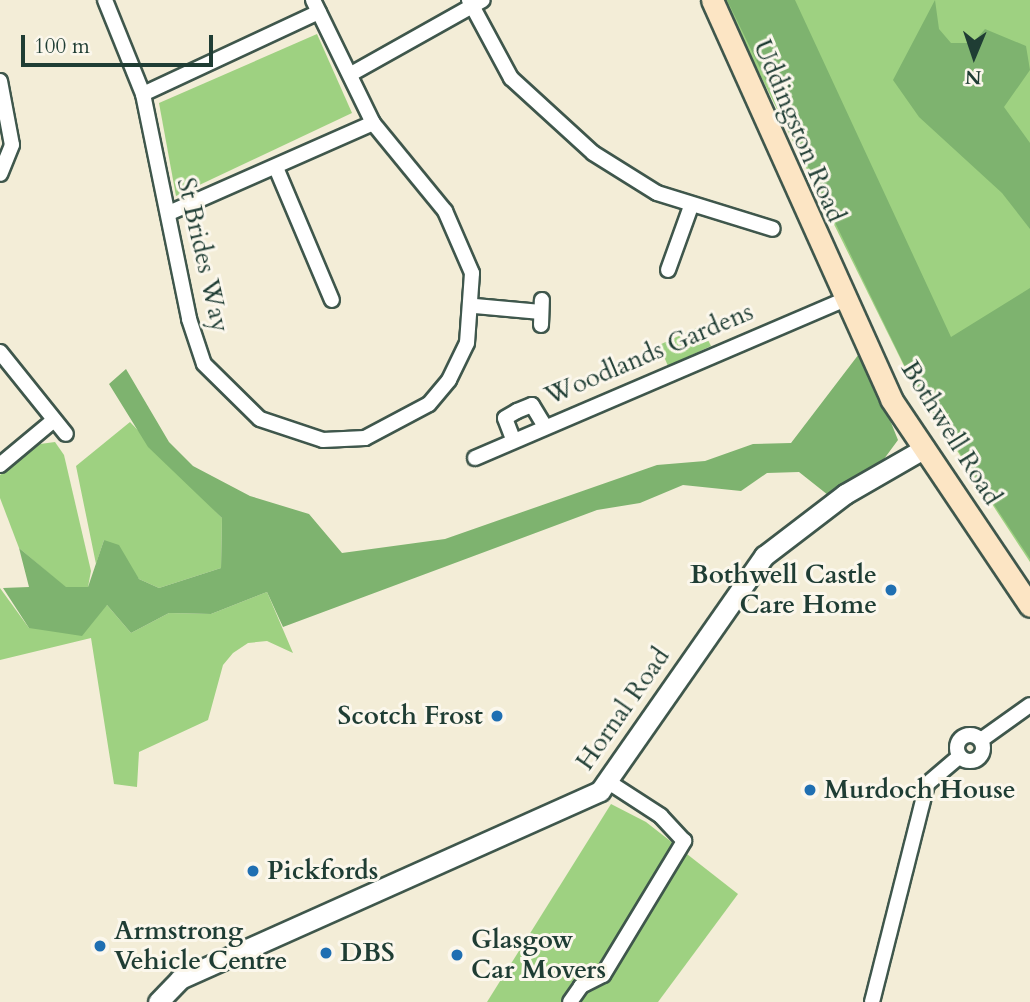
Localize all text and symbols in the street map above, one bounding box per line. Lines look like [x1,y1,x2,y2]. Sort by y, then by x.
scale bar [24,21,217,65]
north arrow [939,21,1009,91]
text: 100 m [34,32,90,61]
street label: Uddingston Road [746,35,852,227]
text: N [965,64,982,90]
street label: St Brides Way [170,175,236,335]
street label: Woodlands Gardens [540,296,758,412]
street label: Bothwell Road [894,355,1008,511]
place label: Bothwell Castle Care Home [690,559,877,620]
marker: Bothwell Castle Care Home [883,582,899,598]
street label: Hornal Road [569,642,677,776]
place label: Scotch Frost [337,700,483,732]
marker: Scotch Frost [489,708,505,724]
place label: Murdoch House [824,774,1016,806]
marker: Murdoch House [802,782,818,798]
place label: Pickfords [267,855,378,887]
marker: Pickfords [245,863,261,879]
place label: Armstrong Vehicle Centre [114,915,287,976]
place label: Glasgow Car Movers [471,924,606,986]
place label: DBS [340,937,395,969]
marker: Armstrong Vehicle Centre [92,938,108,954]
marker: DBS [318,945,334,961]
marker: Glasgow Car Movers [449,947,465,963]

